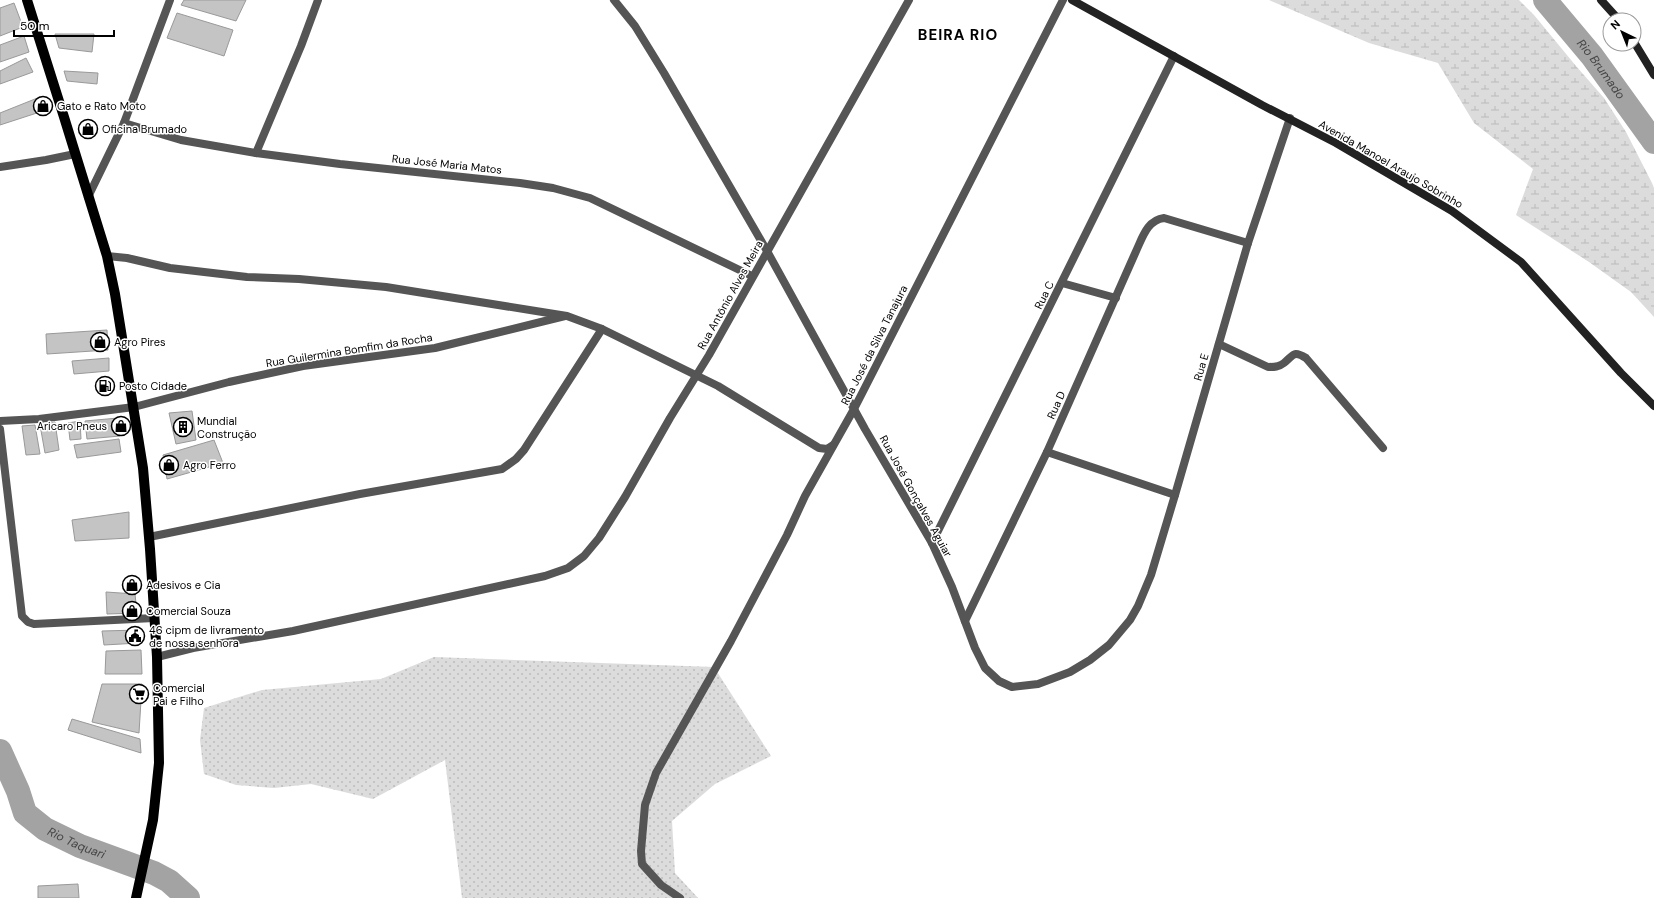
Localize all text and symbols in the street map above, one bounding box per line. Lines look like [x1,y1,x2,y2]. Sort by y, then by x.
scale bar [14,12,114,38]
north arrow [1602,12,1642,52]
text: N [1607,17,1623,33]
text: 50 m [20,18,49,34]
district label: BEIRA RIO [918,25,998,45]
water label: Rio Brumado [1573,36,1629,102]
shop icon: Gato e Rato Moto [32,95,54,117]
place label: Gato e Rato Moto [57,99,146,113]
street label: Avenida Manoel Araujo Sobrinho [1316,117,1466,211]
shop icon: Oficina Brumado [77,118,99,140]
place label: Oficina Brumado [102,122,187,136]
street label: Rua José Maria Matos [391,151,503,177]
street label: Rua Antônio Alves Meira [694,238,766,352]
street label: Rua C [1031,279,1057,311]
street label: Rua José da Silva Tanajura [838,283,910,407]
street label: Rua Guilermina Bomfim da Rocha [265,330,433,370]
shop icon: Agro Pires [89,331,111,353]
place label: Agro Pires [114,335,165,349]
street label: Rua E [1190,352,1212,382]
fuel station icon: Posto Cidade [94,375,116,397]
place label: Posto Cidade [119,379,187,393]
street label: Rua D [1044,388,1069,421]
place label: Mundial Construção [197,414,257,441]
shop icon: Aricaro Pneus [110,415,132,437]
building icon: Mundial Construção [172,416,194,438]
place label: Aricaro Pneus [37,419,107,433]
street label: Rua José Gonçalves Aguiar [877,433,955,559]
shop icon: Agro Ferro [158,454,180,476]
place label: Agro Ferro [183,458,236,472]
shop icon: Adesivos e Cia [121,574,143,596]
place label: Adesivos e Cia [146,578,221,592]
shop icon: Comercial Souza [121,600,143,622]
place label: Comercial Souza [146,604,231,618]
place label: 46 cipm de livramento de nossa senhora [149,623,264,650]
public building icon: 46 cipm de livramento de nossa senhora [124,625,146,647]
place label: Comercial Pai e Filho [153,681,205,708]
supermarket icon: Comercial Pai e Filho [128,683,150,705]
water label: Rio Taquari [45,823,108,863]

